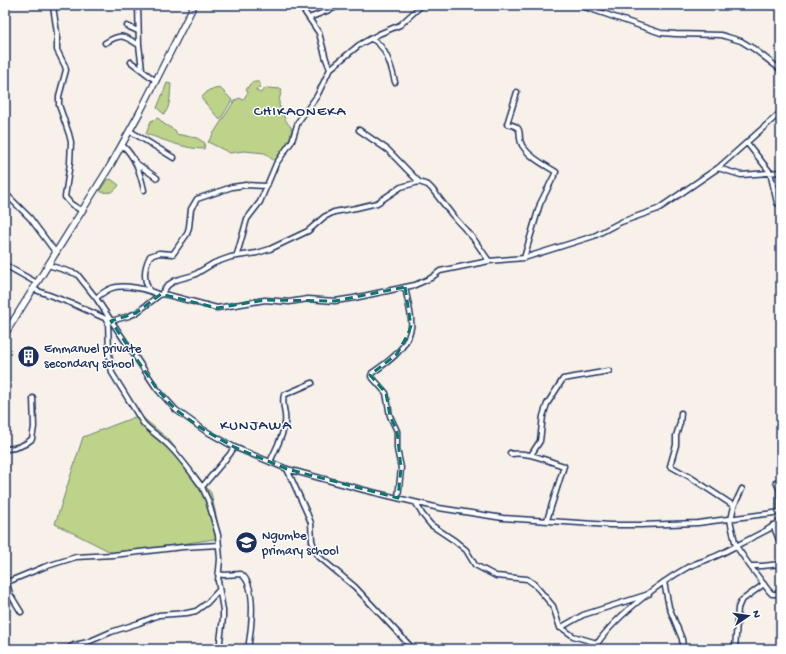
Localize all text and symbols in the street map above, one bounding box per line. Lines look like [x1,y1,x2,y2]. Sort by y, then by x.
district label: CHIKAONEKA [254,103,346,121]
place label: Emmanuel private secondary school [44,342,142,372]
building icon: Emmanuel private secondary school [15,343,41,369]
district label: KUNJAWA [220,417,292,435]
place label: Ngumbe primary school [261,529,339,559]
school or university icon: Ngumbe primary school [234,530,260,556]
north arrow [728,596,768,636]
text: N [749,609,762,619]

